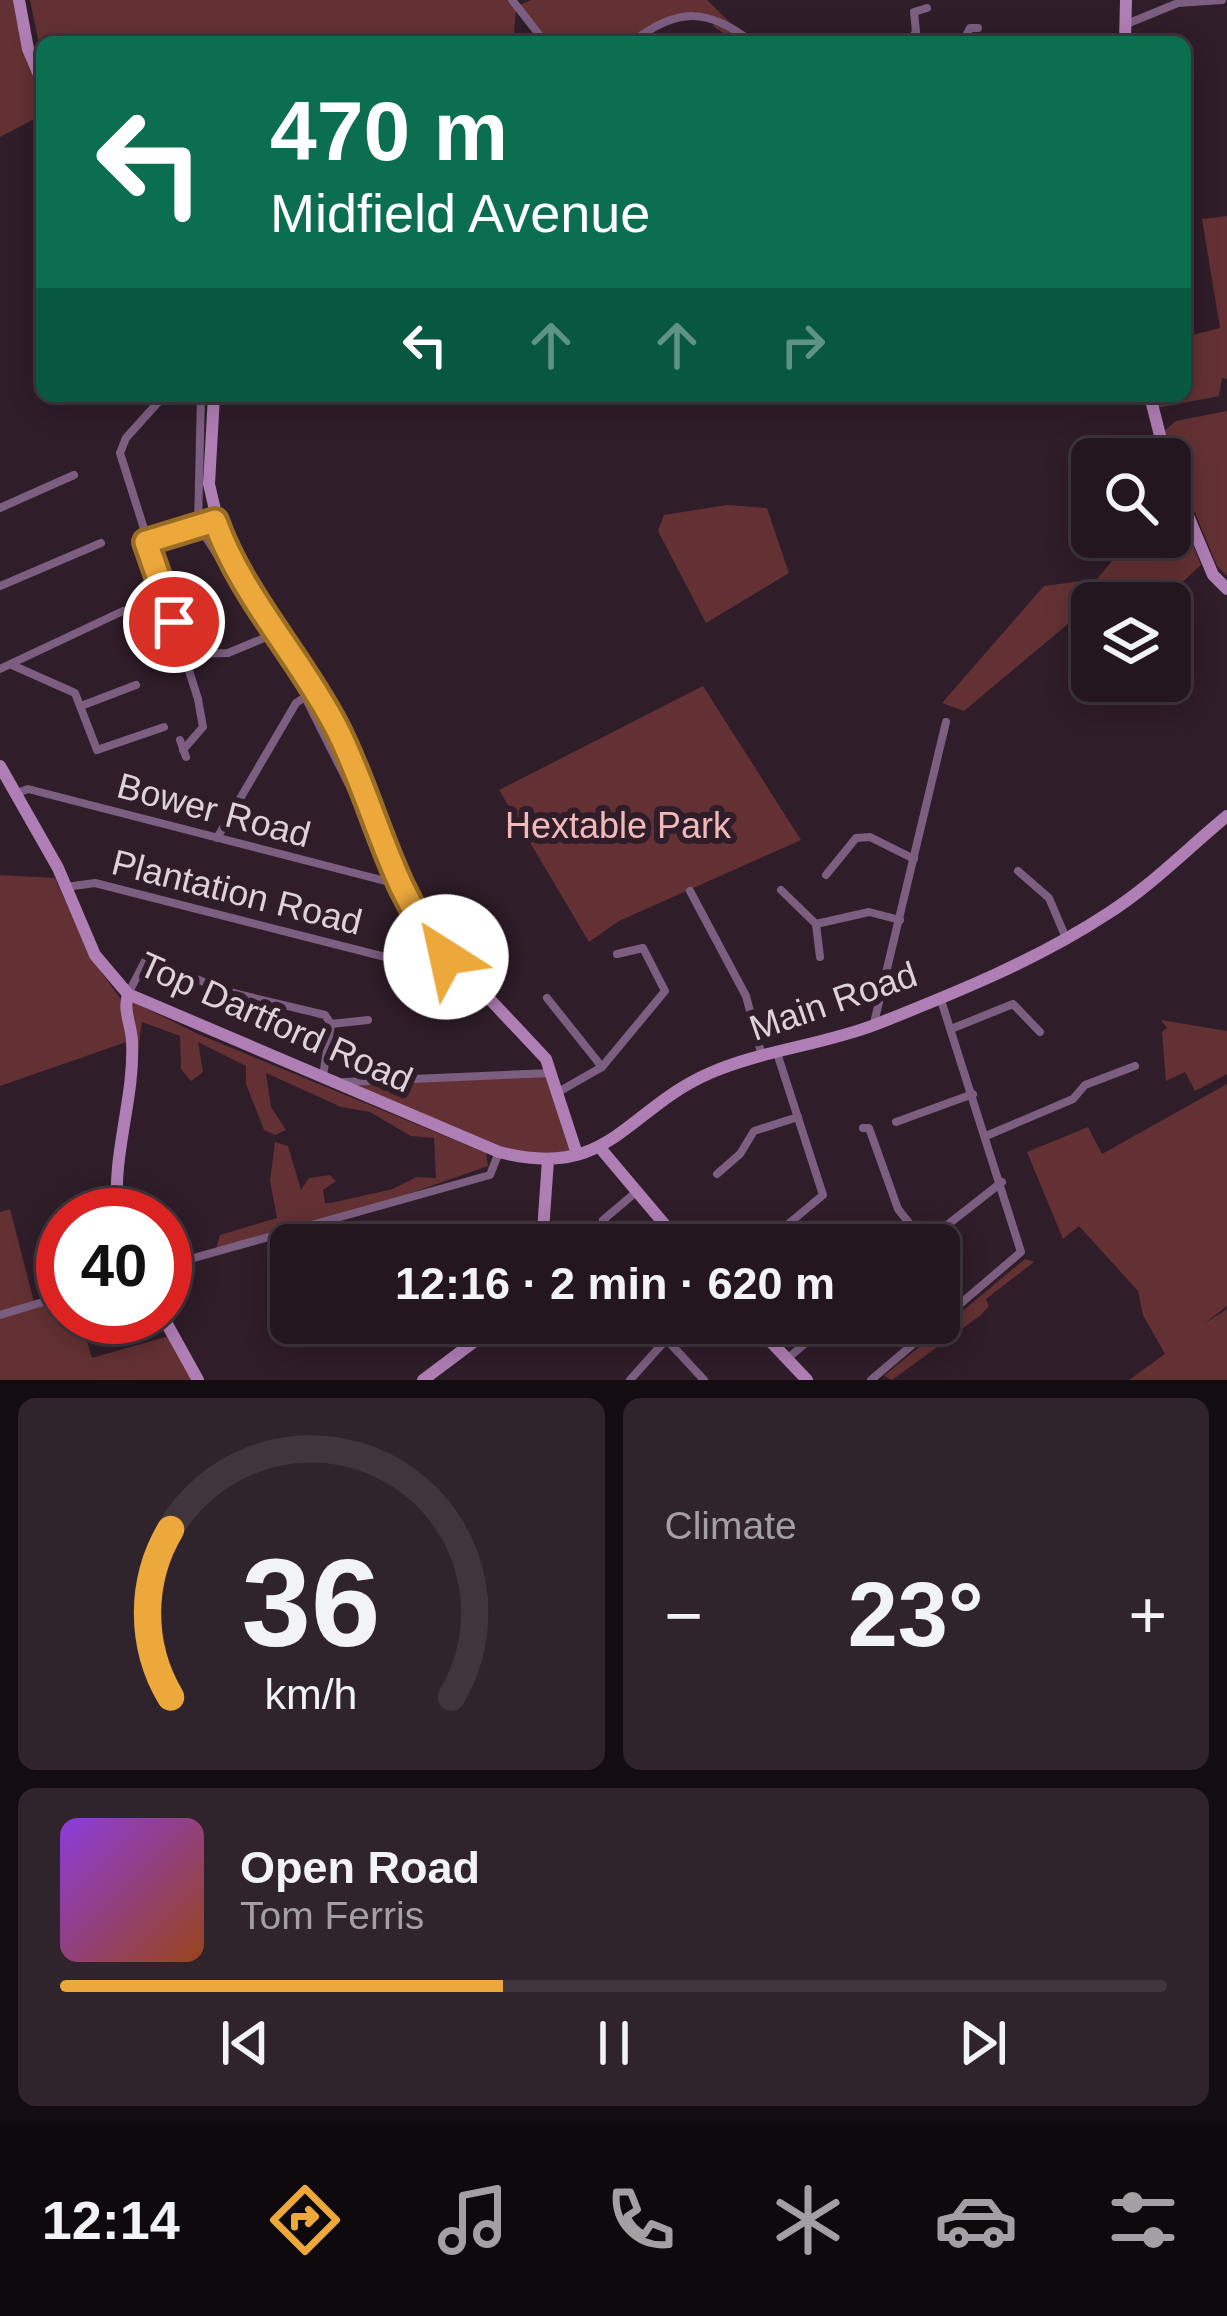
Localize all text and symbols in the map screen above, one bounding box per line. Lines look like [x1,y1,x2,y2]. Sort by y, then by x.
icon: left [72,84,228,240]
text: 470 m [270,84,508,178]
text: Midfield Avenue [270,183,650,243]
icon: left [392,312,458,378]
icon: ahead [518,312,584,378]
icon: ahead [644,312,710,378]
icon: right [770,312,836,378]
map controls [1071,438,1191,702]
button: search [1071,438,1191,558]
pin [123,571,225,673]
button: layers [1071,582,1191,702]
icon: arrive [141,589,207,655]
street label: Bower Road [113,765,315,855]
park label: Hextable Park [505,805,732,846]
street label: Plantation Road [108,841,366,943]
position arrow [383,894,509,1020]
street label: Top Dartford Road [133,943,419,1101]
street label: Main Road [744,953,922,1049]
speed limit sign: 40 [36,1188,192,1344]
text: 12:16 · 2 min · 620 m [395,1258,835,1309]
text: Climate [665,1504,797,1547]
text: 36 [242,1533,381,1672]
text: 23° [848,1565,984,1665]
text: − [665,1578,703,1652]
text: + [1128,1578,1167,1652]
text: km/h [265,1670,358,1718]
text: Open Road [240,1842,480,1893]
text: Tom Ferris [240,1894,424,1937]
icon: previous [212,2010,278,2076]
icon: pause [581,2010,647,2076]
icon: next [950,2010,1016,2076]
icon: directions [263,2178,347,2262]
icon: music [431,2178,515,2262]
icon: phone [599,2178,683,2262]
icon: climate [766,2178,850,2262]
icon: car [934,2178,1018,2262]
icon: filters [1101,2178,1185,2262]
text: 12:14 [42,2190,180,2250]

